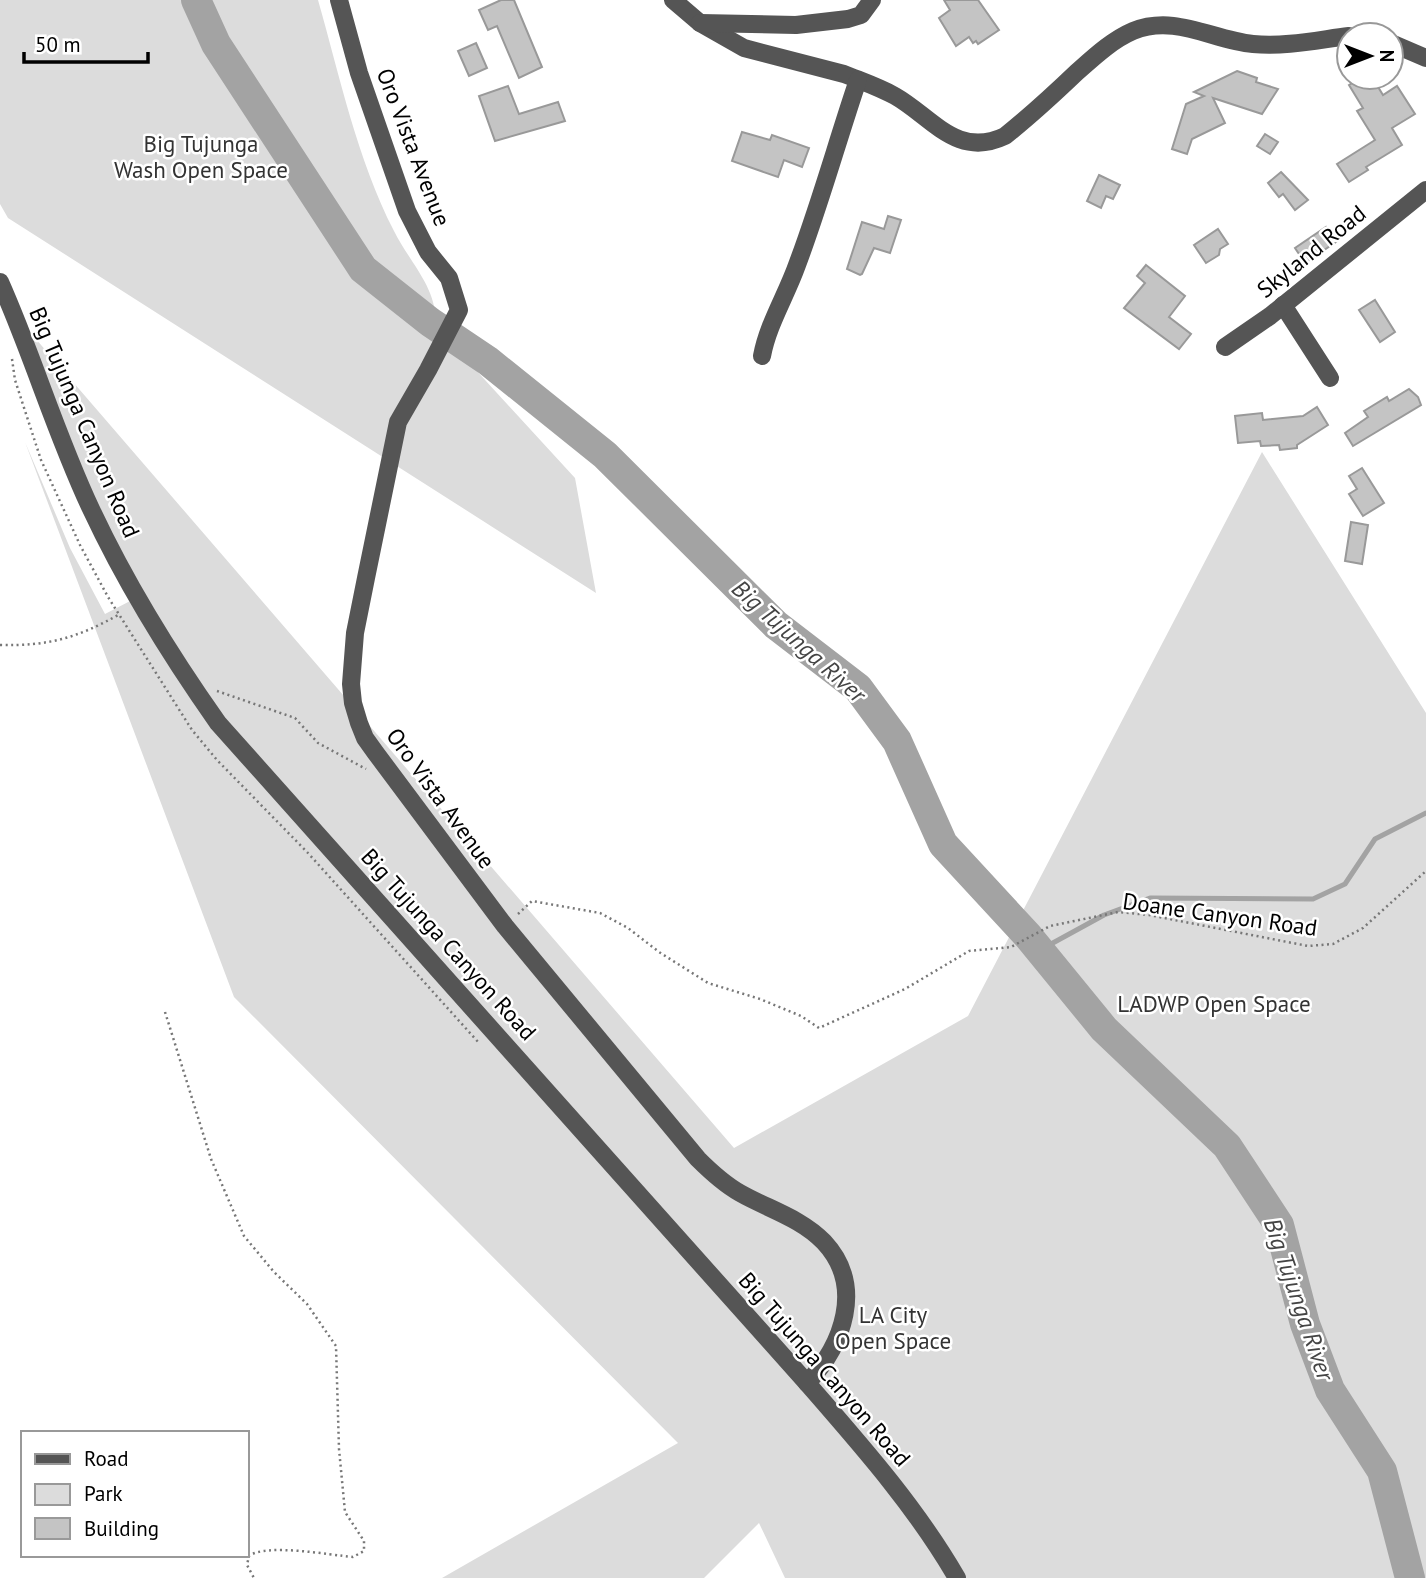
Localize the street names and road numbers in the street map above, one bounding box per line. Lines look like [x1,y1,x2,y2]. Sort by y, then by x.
street label: Oro Vista Avenue [371,64,457,230]
street label: Skyland Road [1251,198,1371,304]
street label: Big Tujunga Canyon Road [23,302,147,542]
street label: Oro Vista Avenue [380,722,502,874]
street label: Big Tujunga Canyon Road [355,842,543,1046]
street label: Doane Canyon Road [1121,886,1319,942]
street label: Big Tujunga Canyon Road [733,1266,917,1472]

